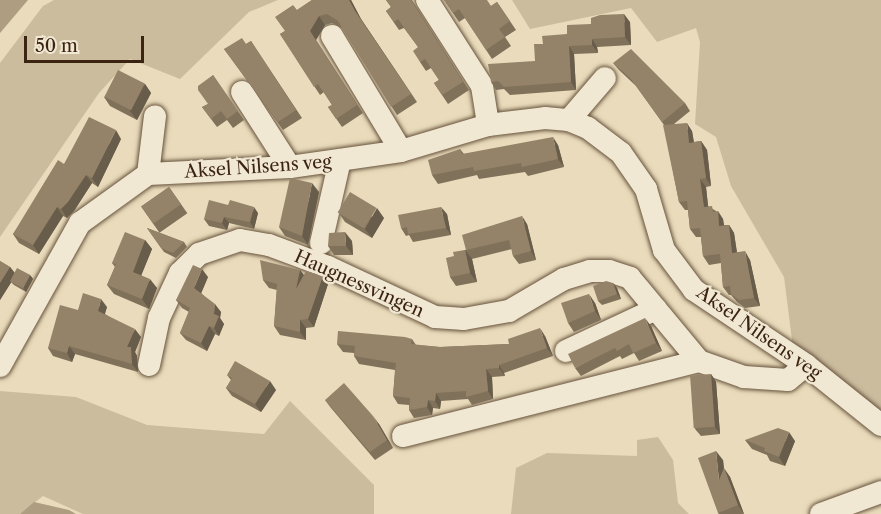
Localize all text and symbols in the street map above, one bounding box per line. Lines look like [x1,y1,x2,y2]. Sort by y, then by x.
scale bar [27,24,147,62]
text: 50 m [35,35,78,57]
street label: Aksel Nilsens veg [183,151,333,183]
street label: Haugnessvingen [291,246,427,322]
street label: Aksel Nilsens veg [692,282,826,384]

